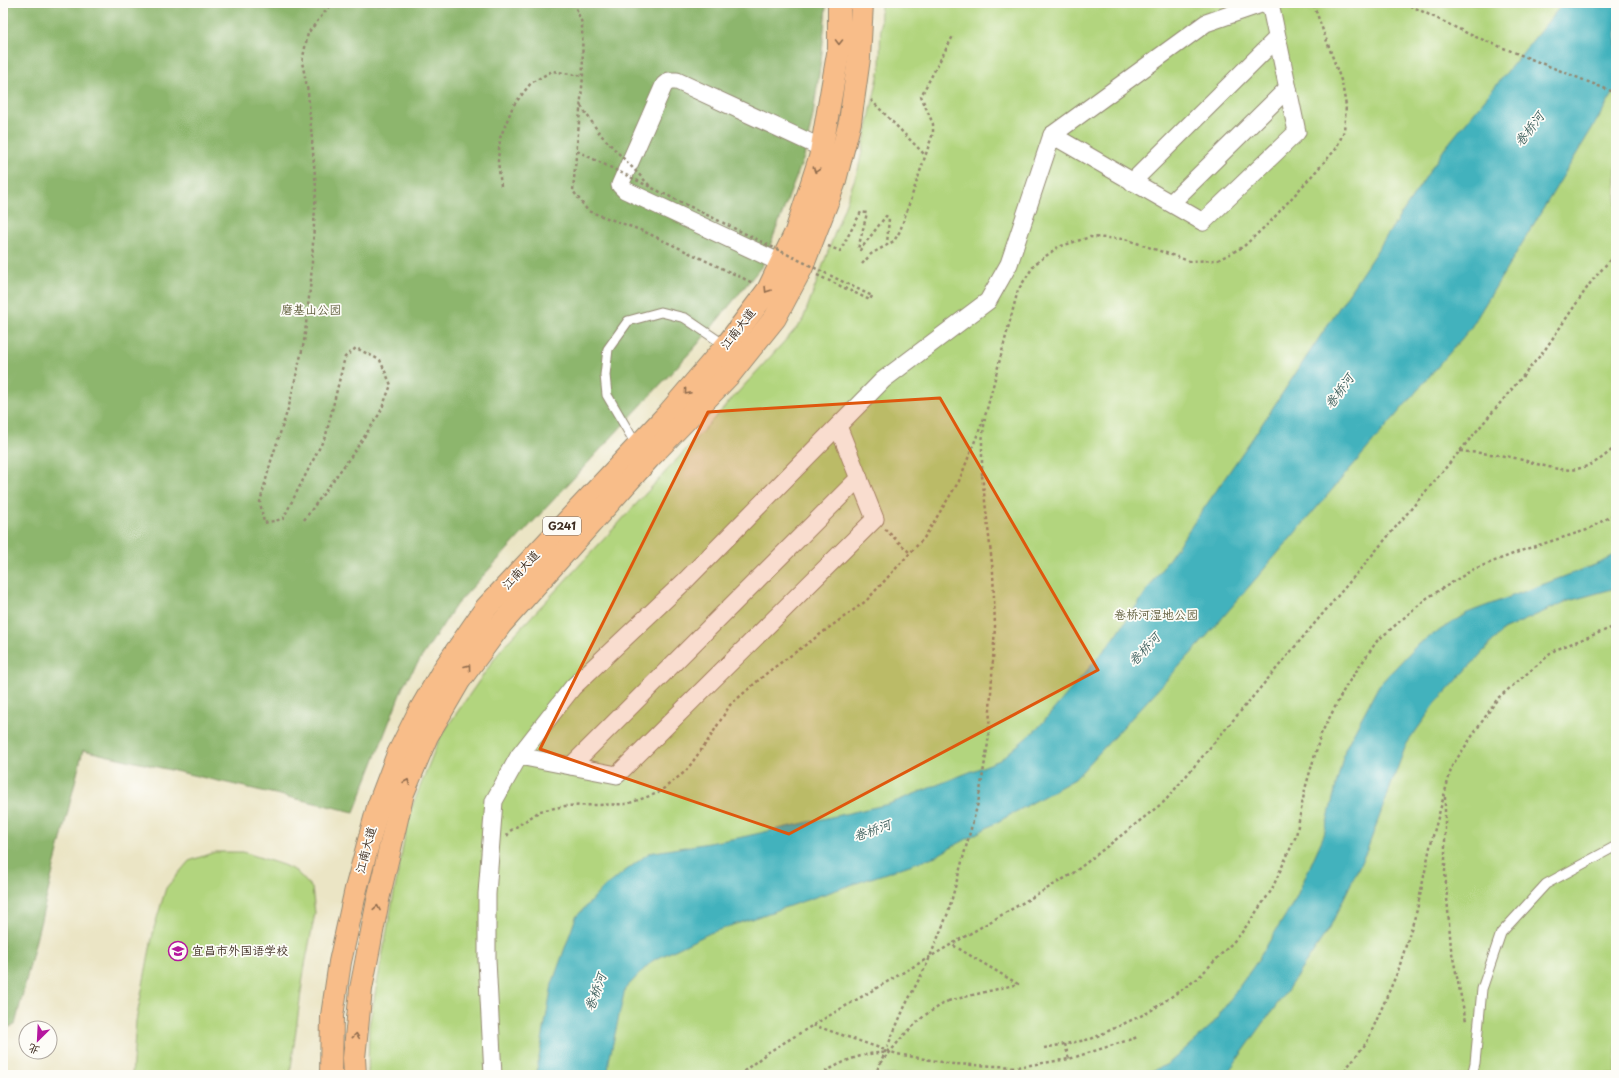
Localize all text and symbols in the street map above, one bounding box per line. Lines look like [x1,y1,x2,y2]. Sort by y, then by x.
one-way arrow [835,39,843,45]
water label: 卷桥河 [1509,106,1549,150]
one-way arrow [812,166,821,173]
one-way arrow [765,286,772,293]
park label: 磨基山公园 [281,300,341,318]
street label: 江南大道 [715,304,759,353]
water label: 卷桥河 [1319,368,1359,412]
one-way arrow [684,387,691,395]
road number: G241 [543,517,581,535]
street label: 江南大道 [497,546,543,593]
park label: 卷桥河湿地公园 [1114,605,1198,623]
water label: 卷桥河 [1123,626,1165,669]
one-way arrow [464,665,471,672]
one-way arrow [403,778,411,785]
water label: 卷桥河 [850,813,895,845]
street label: 江南大道 [350,824,380,875]
one-way arrow [372,905,380,911]
school or university icon: 宜昌市外国语学校 [167,940,189,962]
place label: 宜昌市外国语学校 [192,941,288,959]
water label: 卷桥河 [579,968,611,1013]
north arrow [18,1020,58,1060]
one-way arrow [352,1033,361,1039]
text: 北 [25,1040,42,1060]

